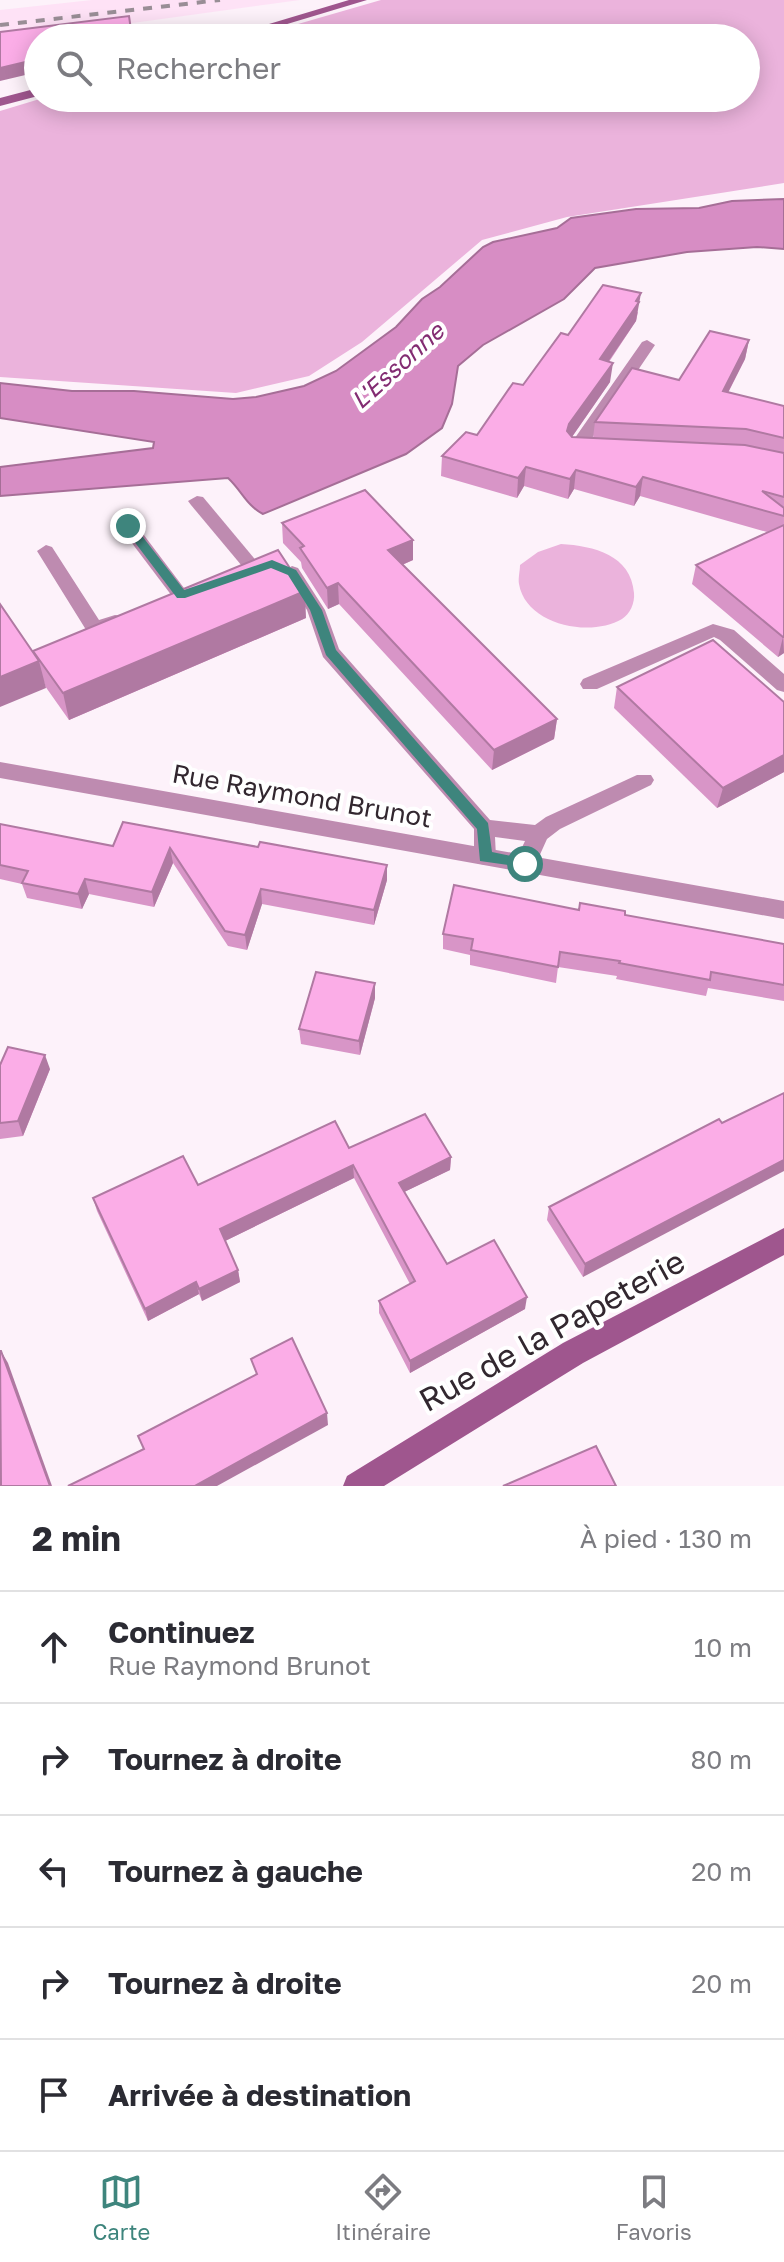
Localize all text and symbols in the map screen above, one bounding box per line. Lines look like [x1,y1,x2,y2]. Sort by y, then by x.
search box [24,24,760,112]
icon: search [52,46,96,90]
text: Rechercher [116,50,281,86]
water label: L'Essonne [345,314,451,414]
route end [110,508,146,544]
street label: Rue Raymond Brunot [170,757,434,834]
route start [507,846,543,882]
street label: Rue de la Papeterie [412,1241,691,1419]
text: 2 min [32,1518,121,1558]
text: À pied · 130 m [580,1523,752,1554]
text: Continuez [108,1614,255,1650]
icon: ahead [32,1625,76,1669]
text: 10 m [694,1632,752,1663]
text: Rue Raymond Brunot [108,1650,371,1681]
icon: right [32,1737,76,1781]
text: Tournez à droite [108,1741,342,1777]
text: 80 m [691,1744,752,1775]
icon: left [32,1849,76,1893]
text: Tournez à gauche [108,1853,363,1889]
text: 20 m [691,1856,752,1887]
icon: right [32,1961,76,2005]
text: Tournez à droite [108,1965,342,2001]
text: 20 m [691,1968,752,1999]
icon: arrive [32,2073,76,2117]
text: Arrivée à destination [108,2077,411,2113]
tab: Carte [92,2170,150,2245]
tab: Itinéraire [335,2170,431,2245]
tab: Favoris [616,2170,692,2245]

